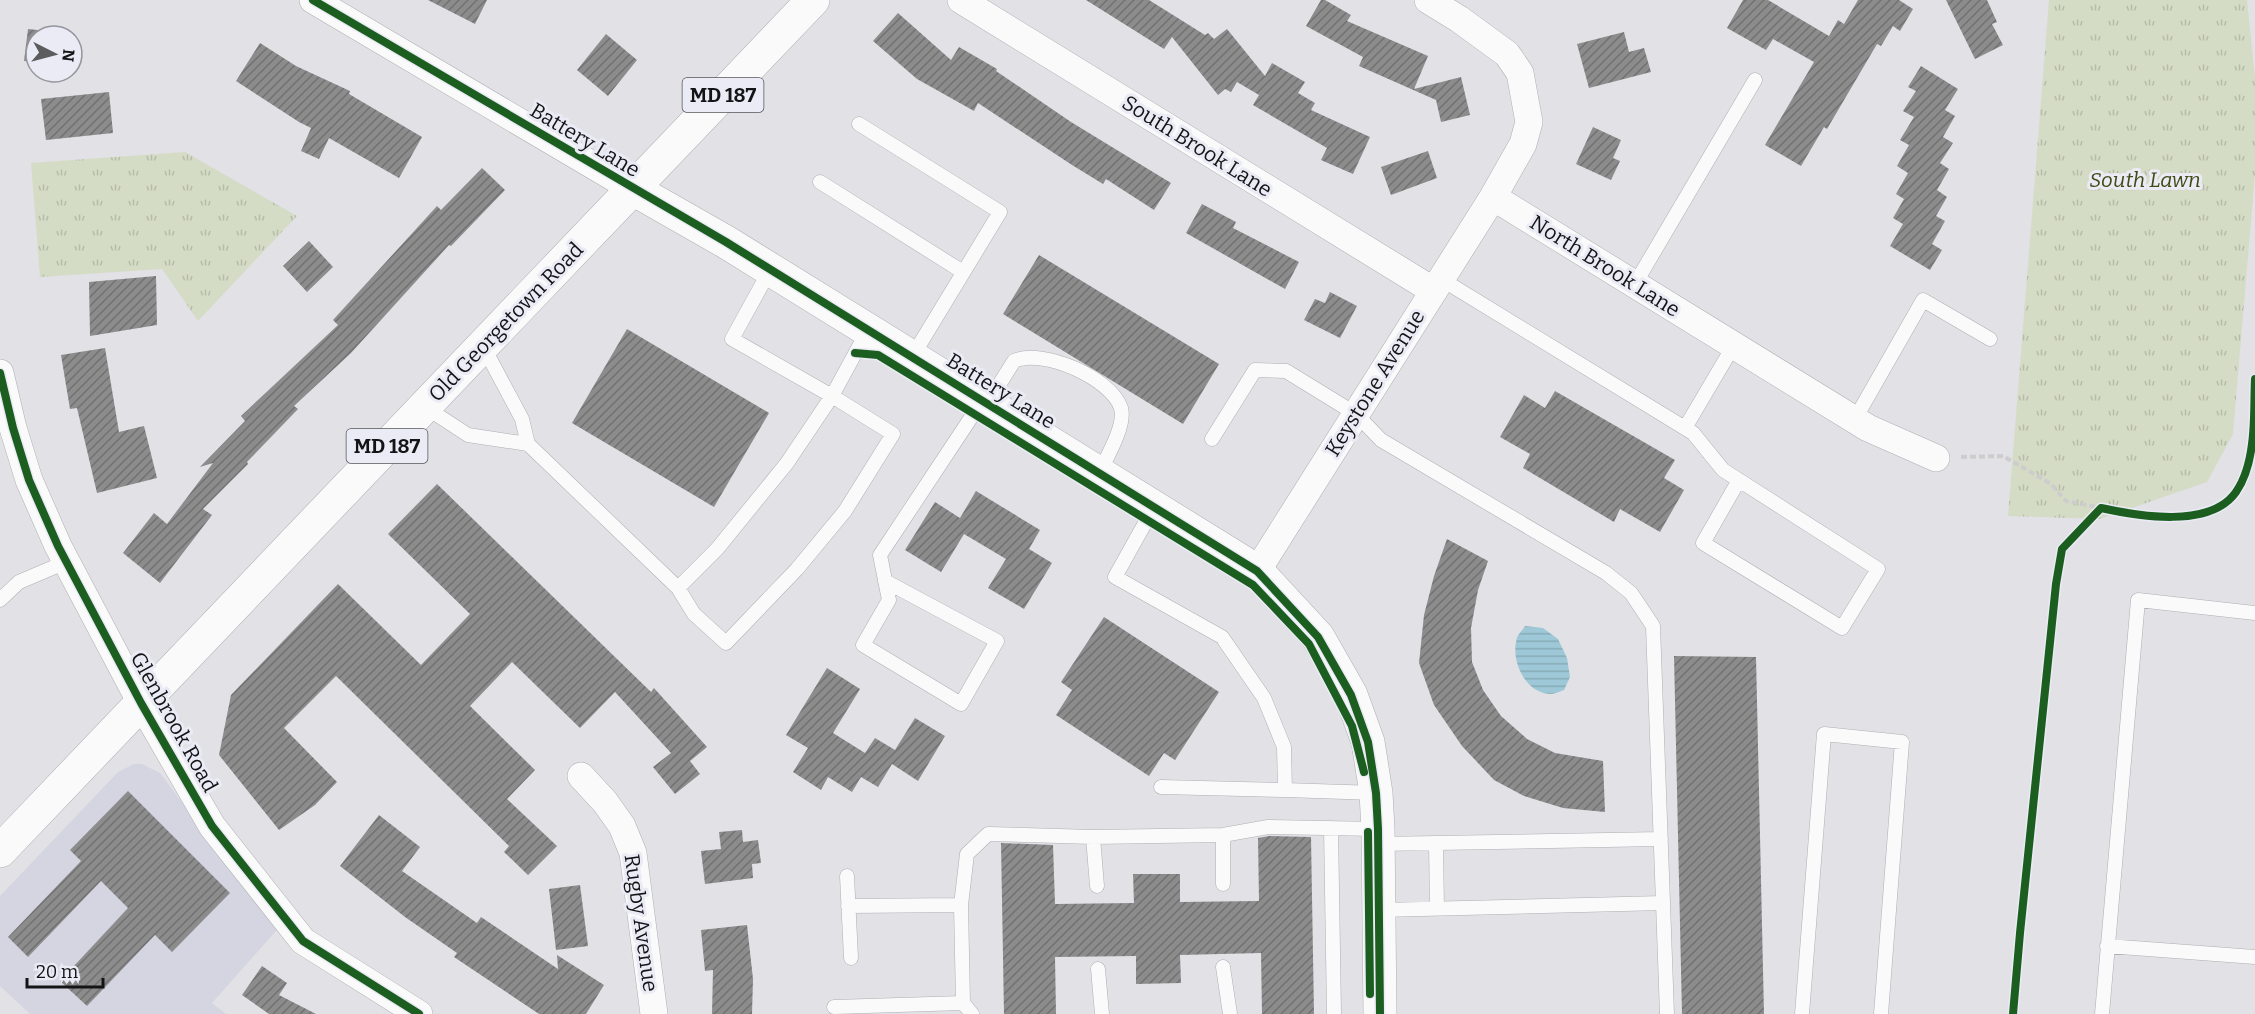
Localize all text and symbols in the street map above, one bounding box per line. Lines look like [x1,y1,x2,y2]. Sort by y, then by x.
north arrow [24,24,84,84]
text: N [58,48,79,63]
road number: MD 187 [682,78,764,112]
street label: South Brook Lane [1117,89,1277,203]
street label: Battery Lane [525,97,645,183]
park label: South Lawn [2089,167,2201,193]
street label: North Brook Lane [1525,209,1685,323]
street label: Old Georgetown Road [423,237,589,407]
street label: Keystone Avenue [1319,305,1431,461]
street label: Battery Lane [942,347,1060,435]
road number: MD 187 [346,429,428,463]
street label: Glenbrook Road [125,647,223,797]
street label: Rugby Avenue [618,852,664,994]
scale bar [27,951,104,989]
text: 20 m [36,961,78,983]

